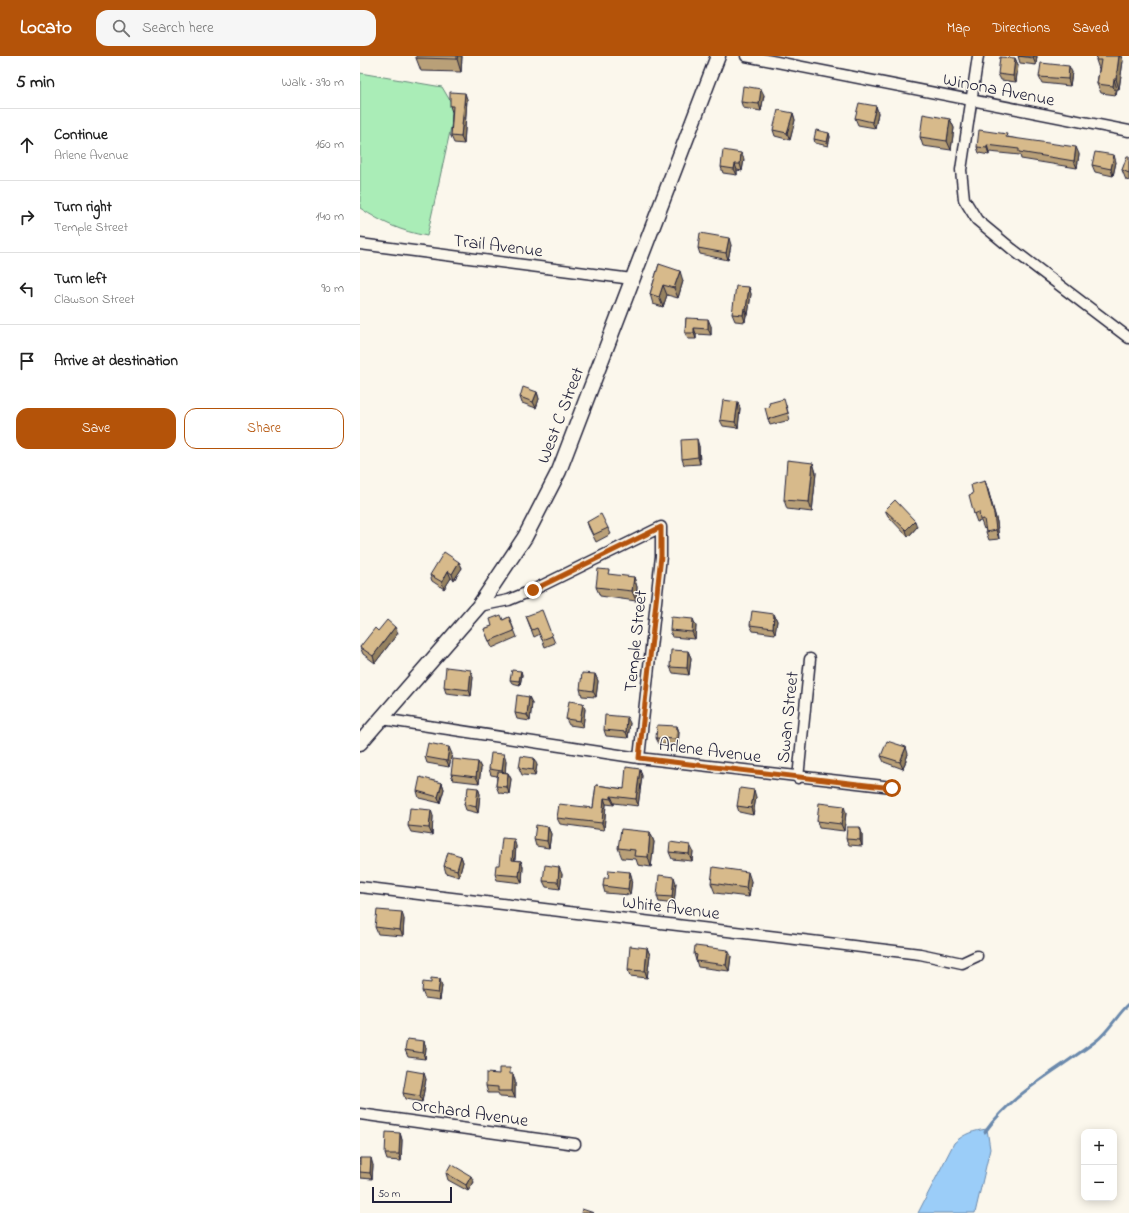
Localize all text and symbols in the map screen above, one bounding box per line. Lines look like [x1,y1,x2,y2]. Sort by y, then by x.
search box [96,10,376,46]
text: Locato [20,15,72,42]
icon: search [110,17,132,39]
text: Search here [142,17,214,39]
text: Map [947,18,970,39]
text: Directions [992,18,1050,39]
text: Saved [1072,18,1109,39]
street label: Winona Avenue [941,67,1058,115]
text: 5 min [16,70,55,95]
text: Walk · 390 m [282,73,344,92]
text: Continue [54,124,108,146]
icon: ahead [16,134,38,156]
text: 160 m [315,135,344,154]
text: Arlene Avenue [54,146,128,165]
text: Turn right [54,196,112,218]
icon: right [16,206,38,228]
text: 140 m [316,207,344,226]
text: Temple Street [54,218,128,237]
street label: Trail Avenue [451,229,545,265]
text: Turn left [54,268,107,290]
icon: left [16,278,38,300]
text: 90 m [321,279,344,298]
text: Clawson Street [54,290,135,309]
icon: arrive [16,350,38,372]
text: Arrive at destination [54,350,178,372]
street label: West C Street [532,364,592,468]
button: Save [16,408,176,449]
button: Share [184,408,344,449]
route end [524,581,542,599]
street label: Temple Street [619,589,655,694]
street label: Swan Street [771,670,807,764]
street label: Arlene Avenue [657,733,763,771]
route start [883,779,901,797]
street label: White Avenue [620,890,722,928]
street label: Orchard Avenue [410,1093,531,1135]
map controls [1081,1129,1117,1201]
button: + [1081,1129,1117,1165]
button: − [1081,1165,1117,1201]
scale bar [372,1185,452,1204]
text: 50 m [378,1186,400,1202]

